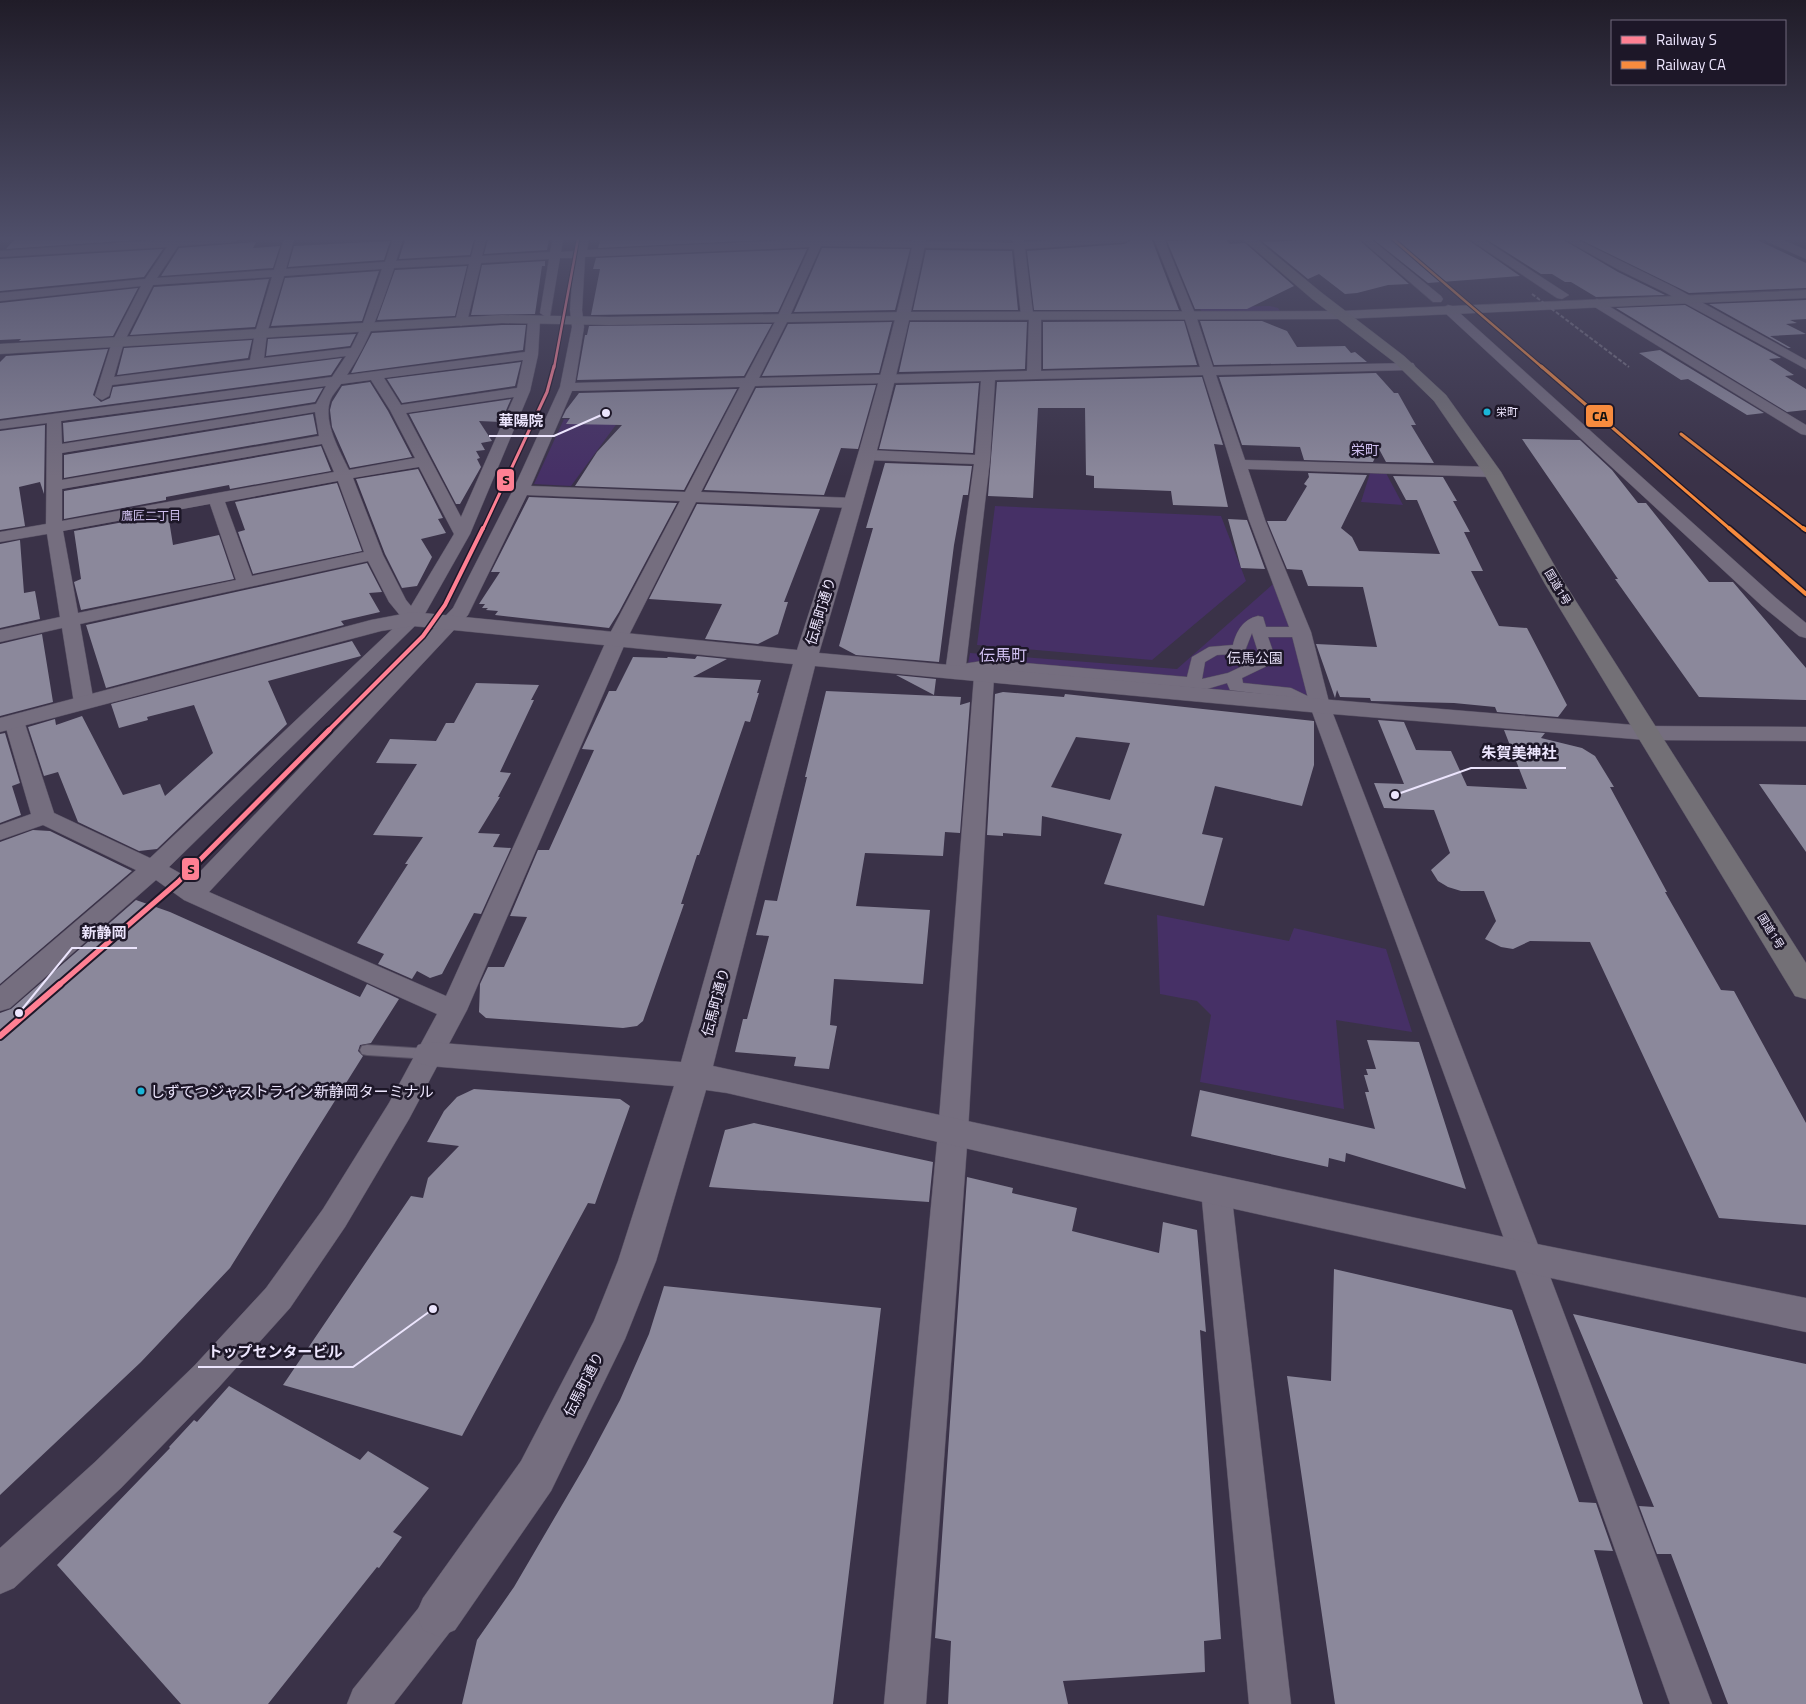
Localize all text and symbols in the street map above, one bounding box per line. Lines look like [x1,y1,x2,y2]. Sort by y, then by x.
legend [1611,20,1786,85]
text: Railway S [1656,28,1717,51]
text: Railway CA [1656,53,1726,76]
place label: 栄町 [1496,404,1518,420]
line badge: CA [1585,404,1614,428]
text: CA [1592,405,1609,426]
callout: 華陽院 [489,406,554,436]
marker: 栄町 [1482,407,1492,417]
text: 華陽院 [498,409,544,432]
district label: 栄町 [1351,439,1379,460]
line badge: S [496,468,515,492]
text: S [502,469,510,490]
district label: 鷹匠二丁目 [121,506,181,525]
street label: 国道1号 [1541,566,1575,608]
street label: 伝馬町通り [800,574,840,648]
district label: 伝馬町 [979,643,1027,667]
park label: 伝馬公園 [1227,647,1283,668]
callout: 朱賀美神社 [1471,738,1566,768]
text: 朱賀美神社 [1481,741,1557,764]
line badge: S [181,857,200,881]
text: S [187,858,195,879]
street label: 国道1号 [1754,910,1788,952]
callout: 新静岡 [72,918,137,948]
text: 新静岡 [81,921,127,944]
street label: 伝馬町通り [696,965,734,1039]
place label: しずてつジャストライン新静岡ターミナル [150,1080,434,1103]
marker: しずてつジャストライン新静岡ターミナル [136,1086,146,1096]
callout: トップセンタービル [198,1337,353,1367]
text: トップセンタービル [207,1340,343,1363]
street label: 伝馬町通り [558,1348,608,1420]

